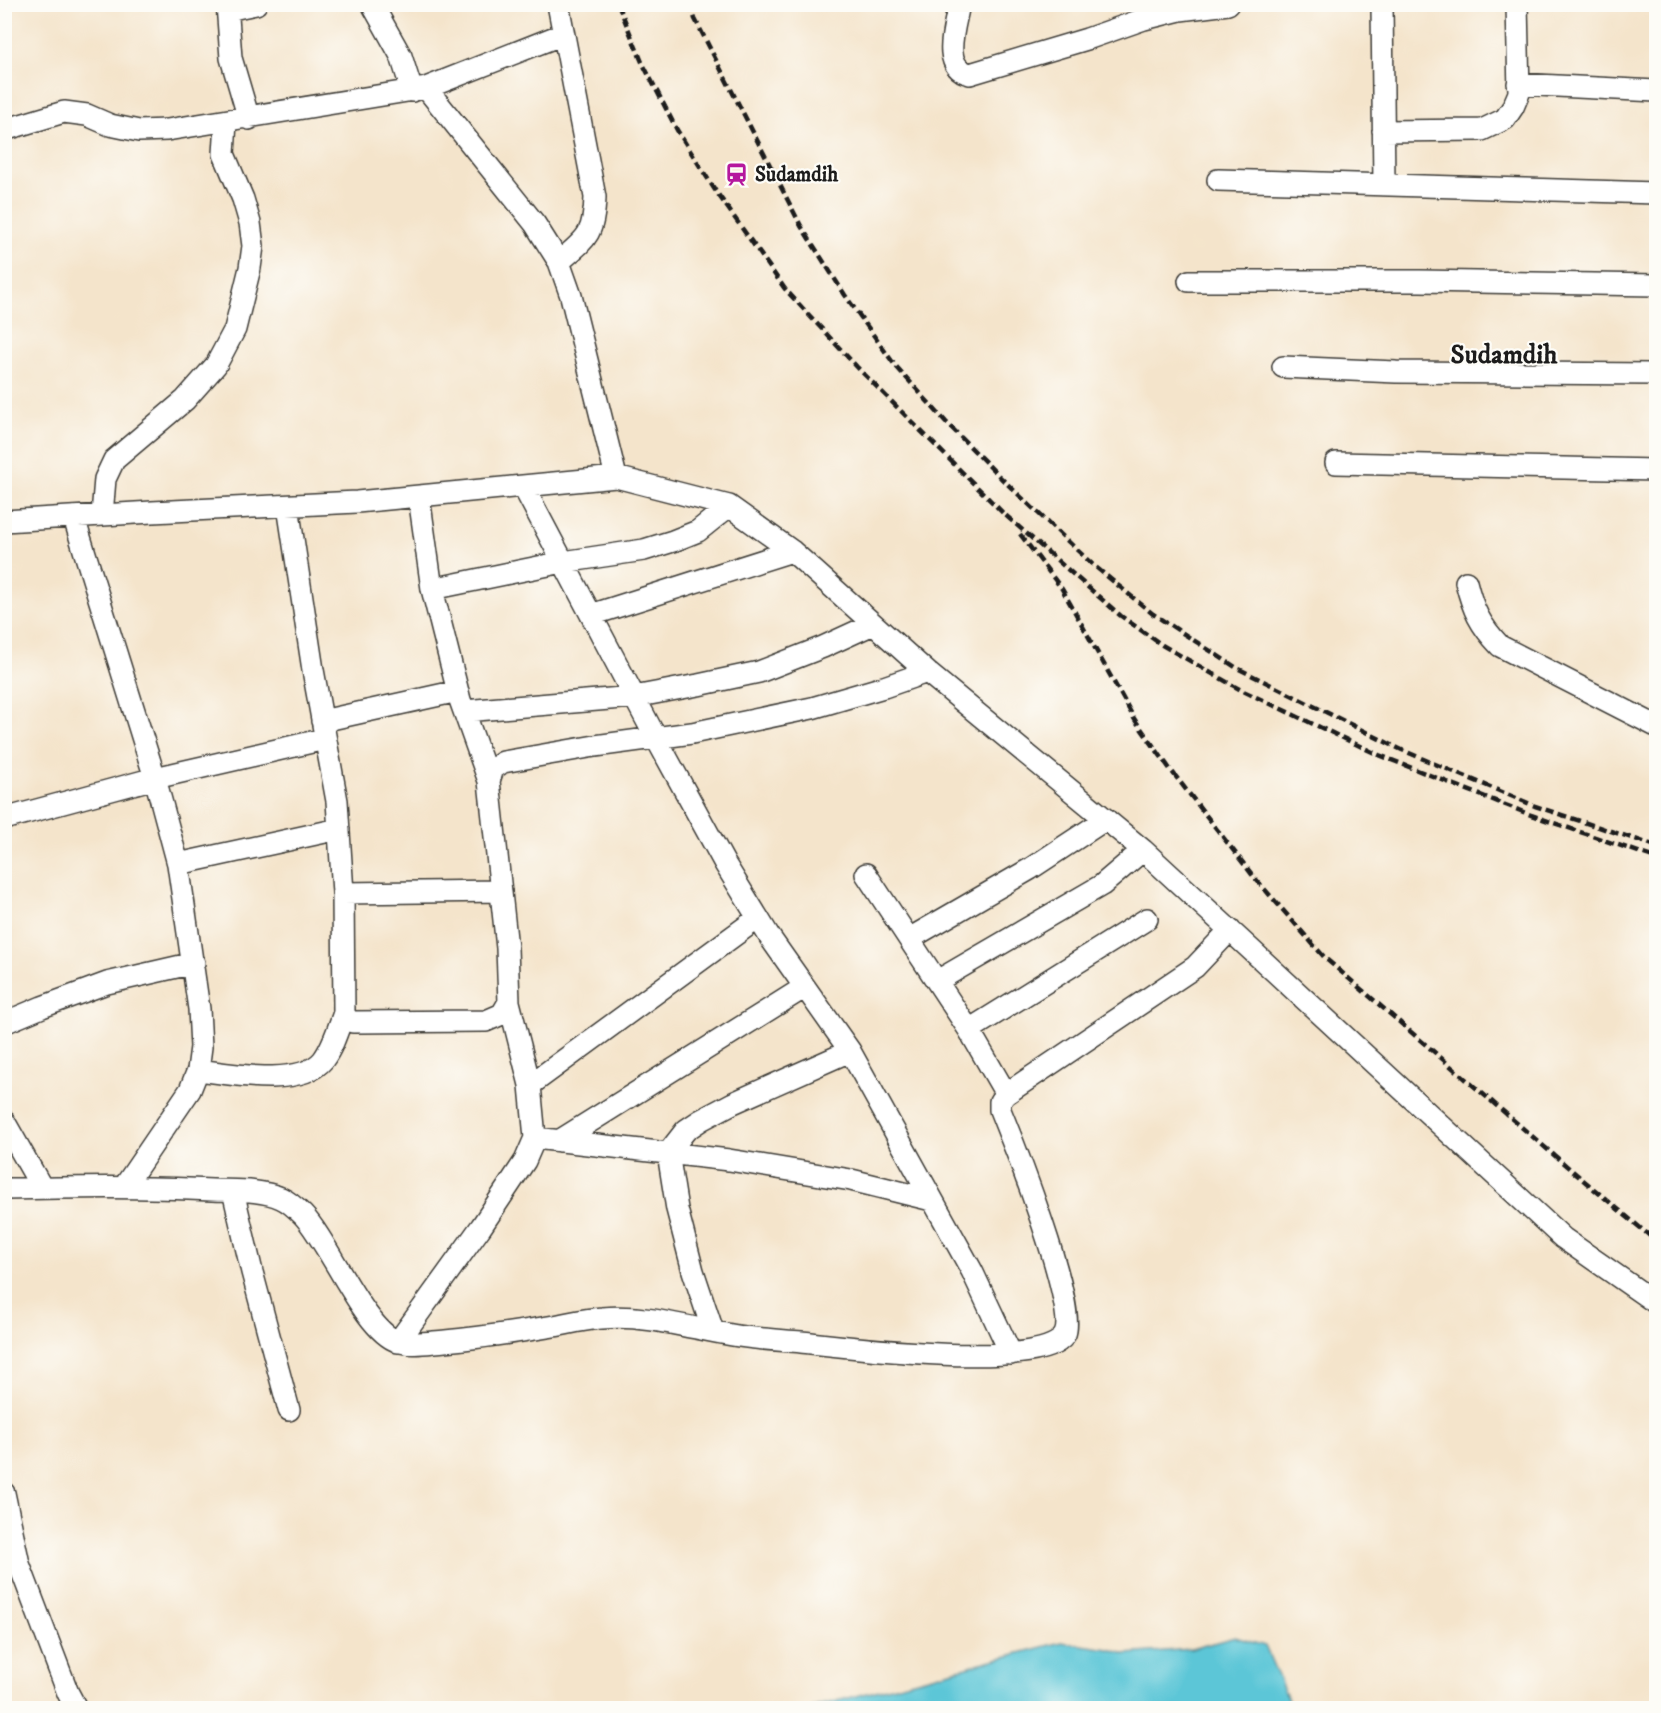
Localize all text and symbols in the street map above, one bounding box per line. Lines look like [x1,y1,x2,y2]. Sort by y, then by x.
station icon: Sudamdih [724,162,750,188]
place label: Sudamdih [755,162,839,188]
district label: Sudamdih [1451,338,1558,372]

